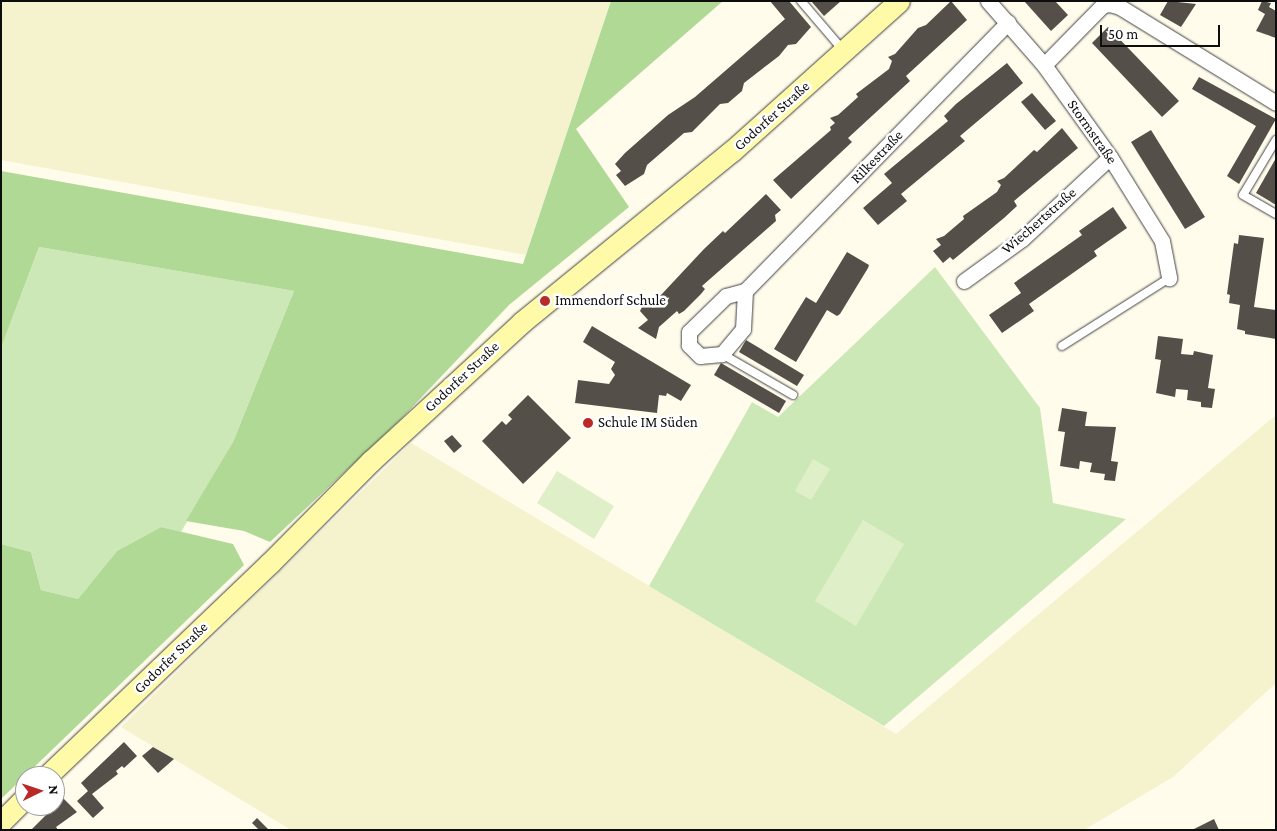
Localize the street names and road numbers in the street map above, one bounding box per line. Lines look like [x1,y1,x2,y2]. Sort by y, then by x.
street label: Godorfer Straße [730,77,814,155]
street label: Stormstraße [1063,96,1121,168]
street label: Rilkestraße [847,126,907,188]
street label: Wiechertstraße [998,184,1080,258]
street label: Godorfer Straße [421,338,503,416]
street label: Godorfer Straße [130,618,212,698]

